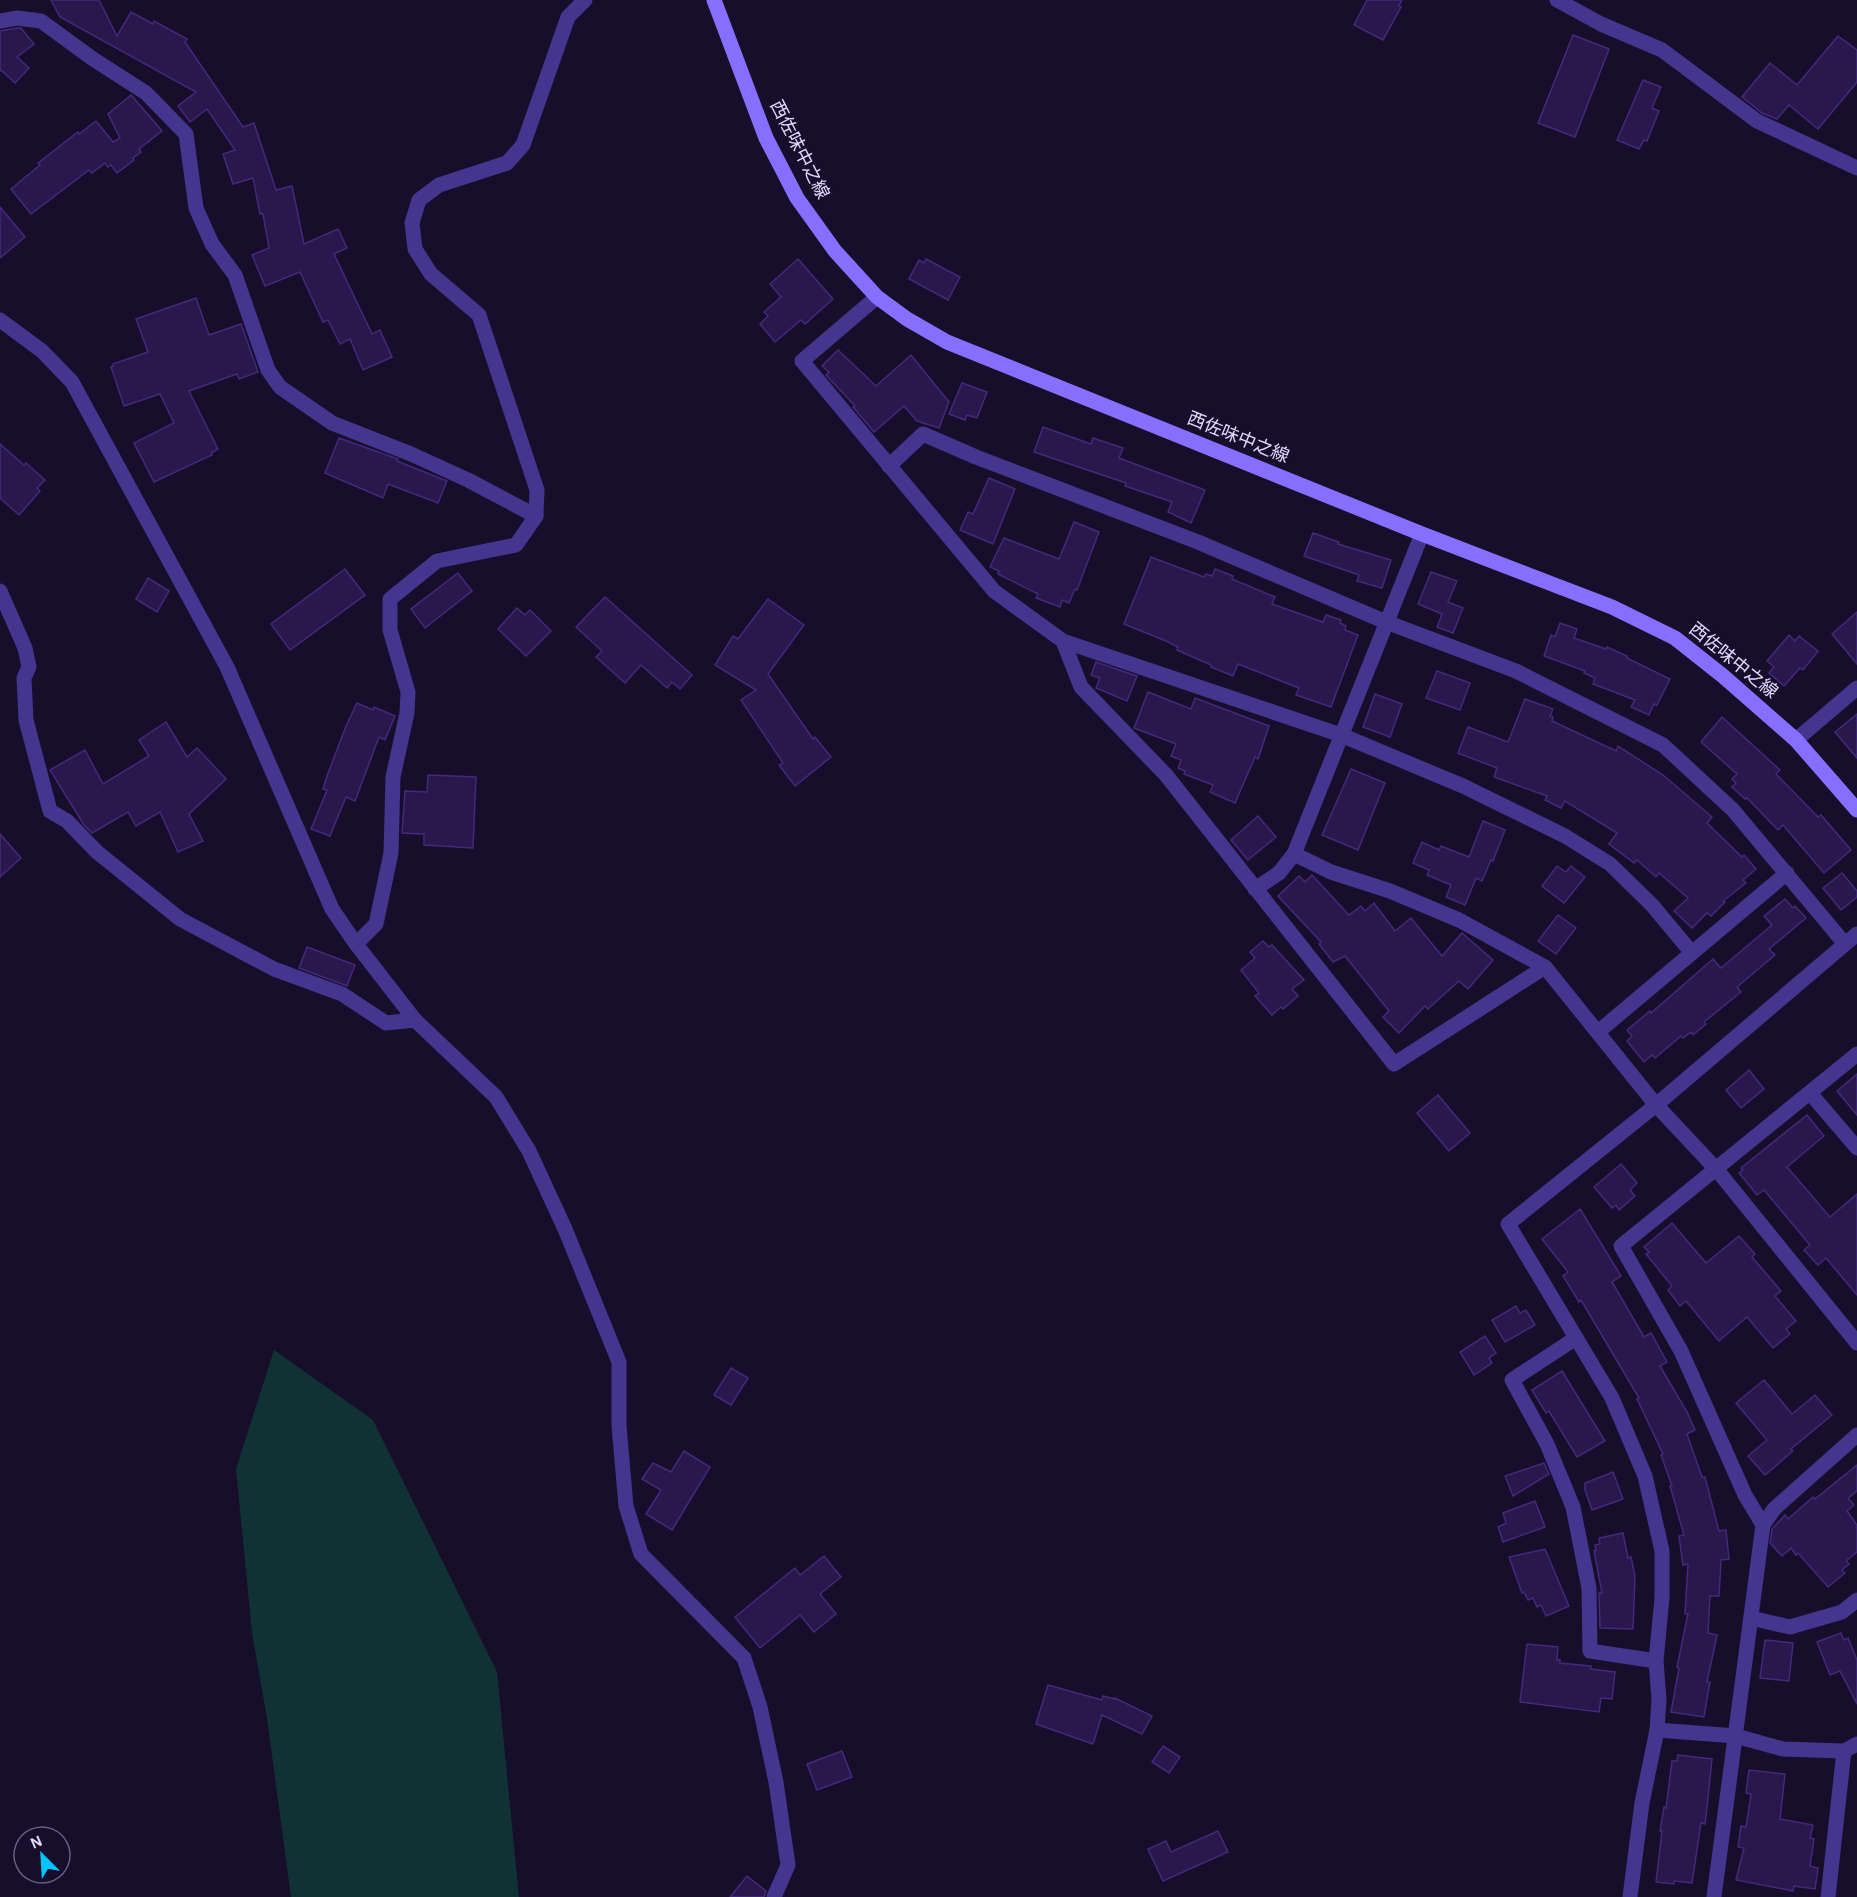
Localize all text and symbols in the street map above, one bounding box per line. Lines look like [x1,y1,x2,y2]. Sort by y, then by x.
street label: 西佐味中之線 [766,97,833,202]
street label: 西佐味中之線 [1185,408,1292,467]
street label: 西佐味中之線 [1685,618,1782,702]
north arrow [12,1825,72,1885]
text: N [28,1833,45,1852]

